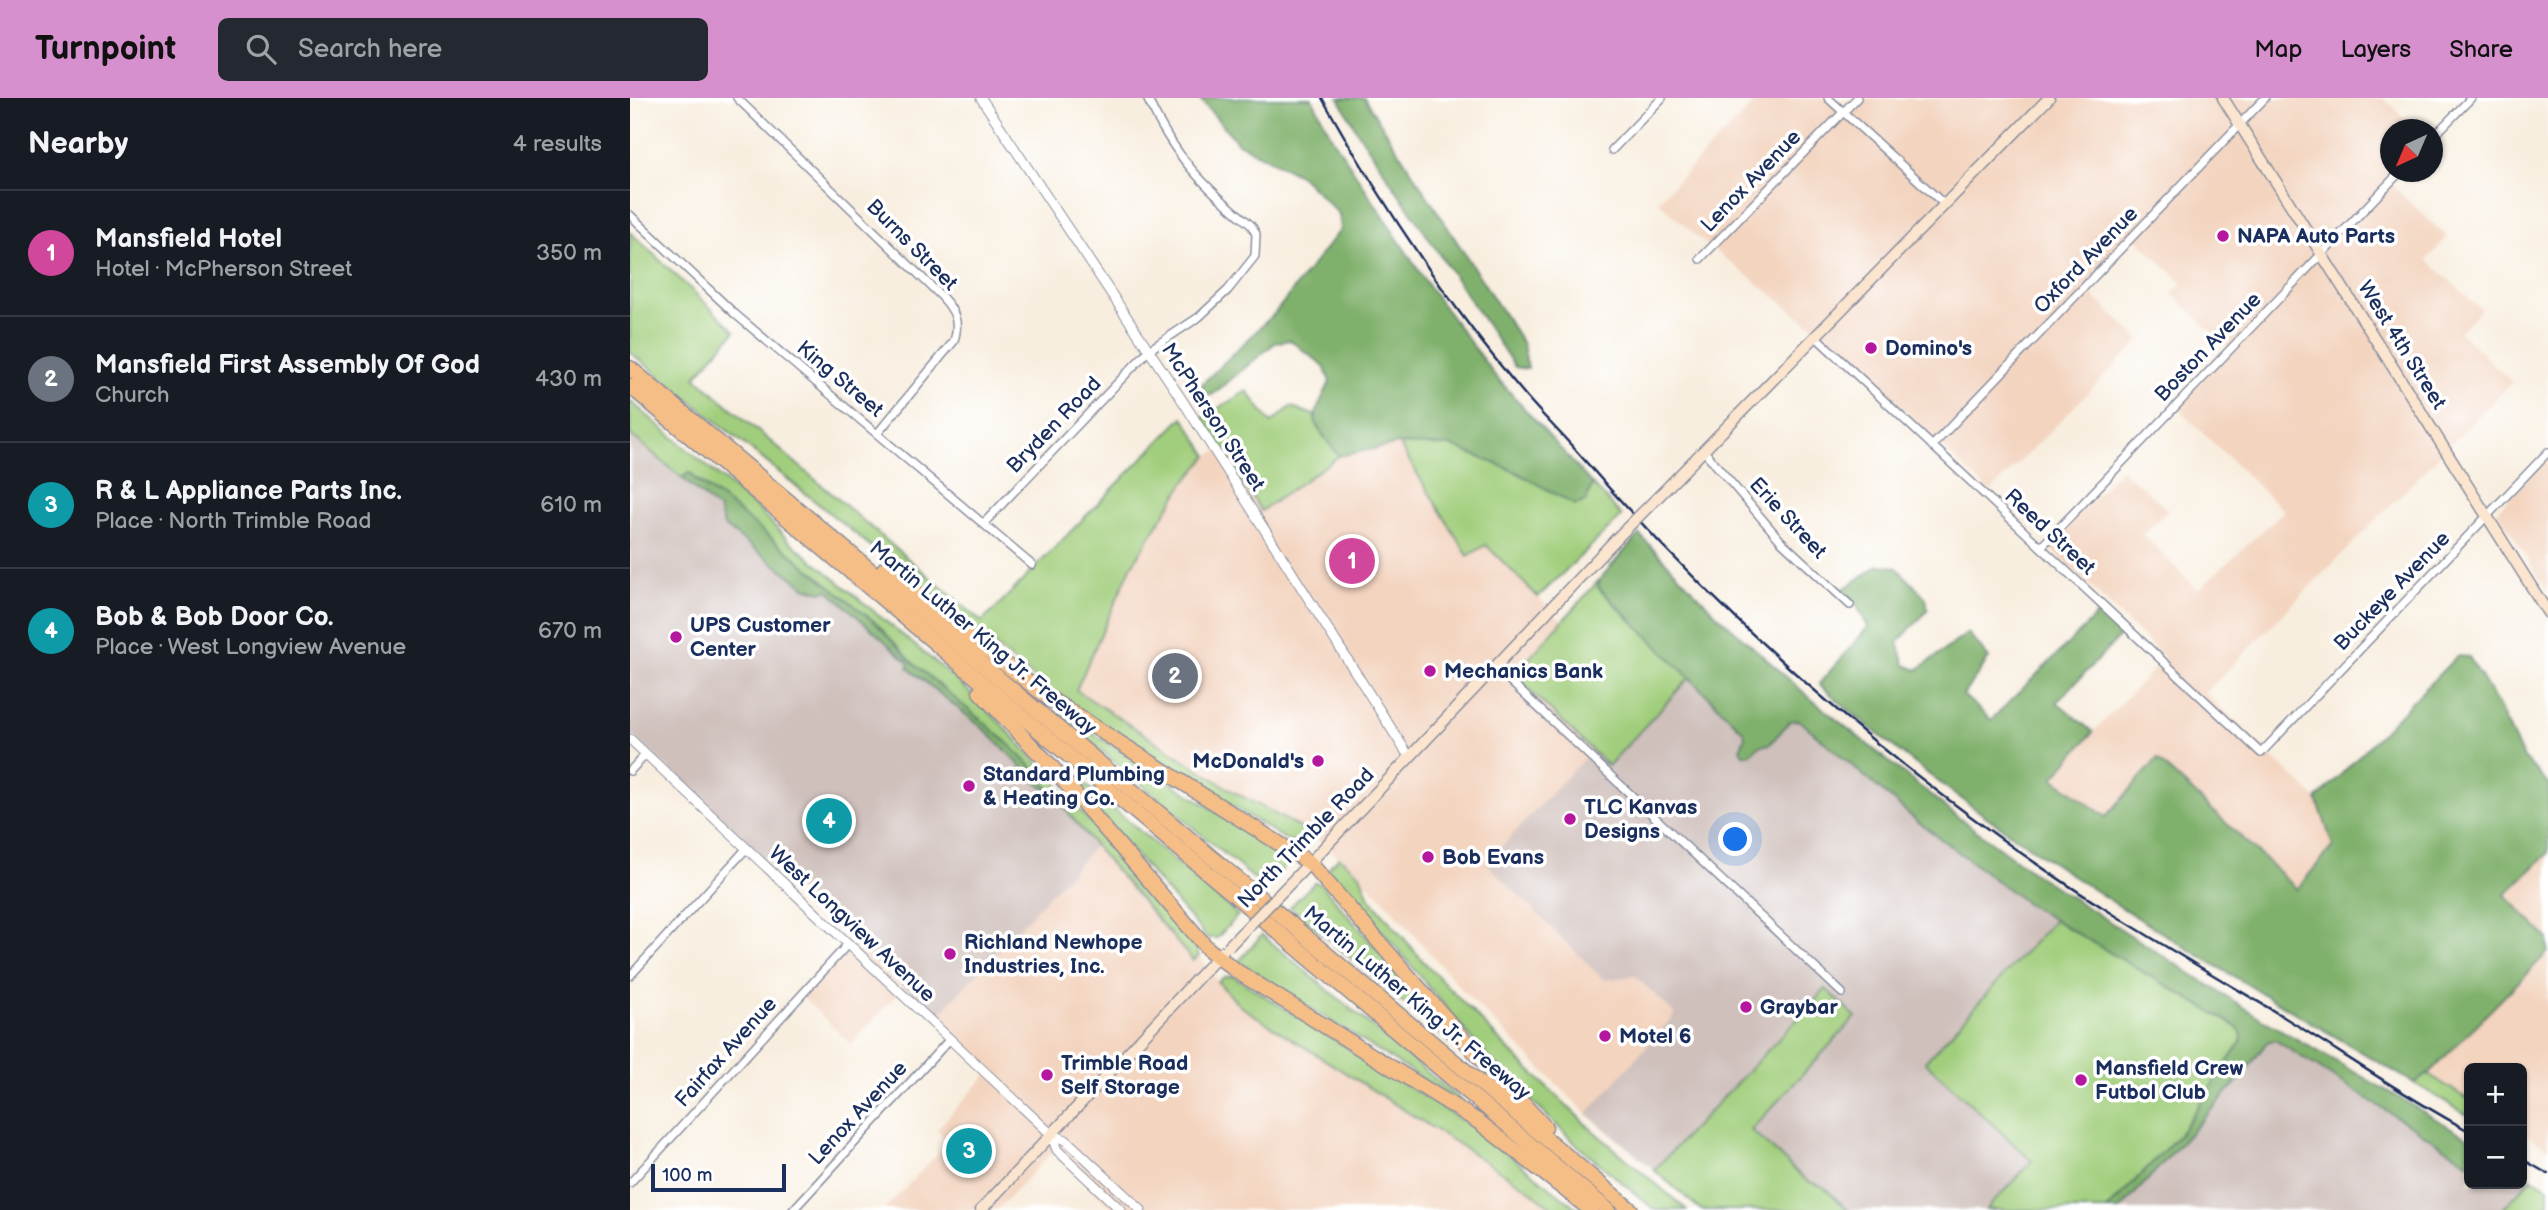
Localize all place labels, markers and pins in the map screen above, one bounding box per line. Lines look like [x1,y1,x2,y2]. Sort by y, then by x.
place label: NAPA Auto Parts [2237,224,2395,249]
marker: NAPA Auto Parts [2215,228,2231,244]
place label: Domino's [1885,336,1972,361]
marker: Domino's [1863,340,1879,356]
pin: 1 [1329,535,1375,587]
place label: UPS Customer Center [690,613,831,662]
marker: UPS Customer Center [668,629,684,645]
pin: 2 [1152,650,1198,702]
place label: Mechanics Bank [1444,659,1603,684]
marker: Mechanics Bank [1422,663,1438,679]
place label: McDonald's [1192,749,1304,774]
marker: McDonald's [1310,753,1326,769]
place label: Standard Plumbing & Heating Co. [983,762,1165,811]
marker: Standard Plumbing & Heating Co. [961,778,977,794]
pin: 4 [806,795,852,847]
place label: TLC Kanvas Designs [1584,795,1697,844]
marker: TLC Kanvas Designs [1562,811,1578,827]
place label: Bob Evans [1442,845,1544,870]
marker: Bob Evans [1420,849,1436,865]
place label: Richland Newhope Industries, Inc. [964,930,1143,979]
marker: Richland Newhope Industries, Inc. [942,946,958,962]
place label: Graybar [1760,995,1838,1020]
marker: Graybar [1738,999,1754,1015]
place label: Motel 6 [1619,1024,1692,1049]
marker: Motel 6 [1597,1028,1613,1044]
place label: Trimble Road Self Storage [1061,1051,1188,1100]
place label: Mansfield Crew Futbol Club [2095,1056,2243,1105]
marker: Trimble Road Self Storage [1039,1067,1055,1083]
marker: Mansfield Crew Futbol Club [2073,1072,2089,1088]
pin: 3 [946,1125,992,1177]

